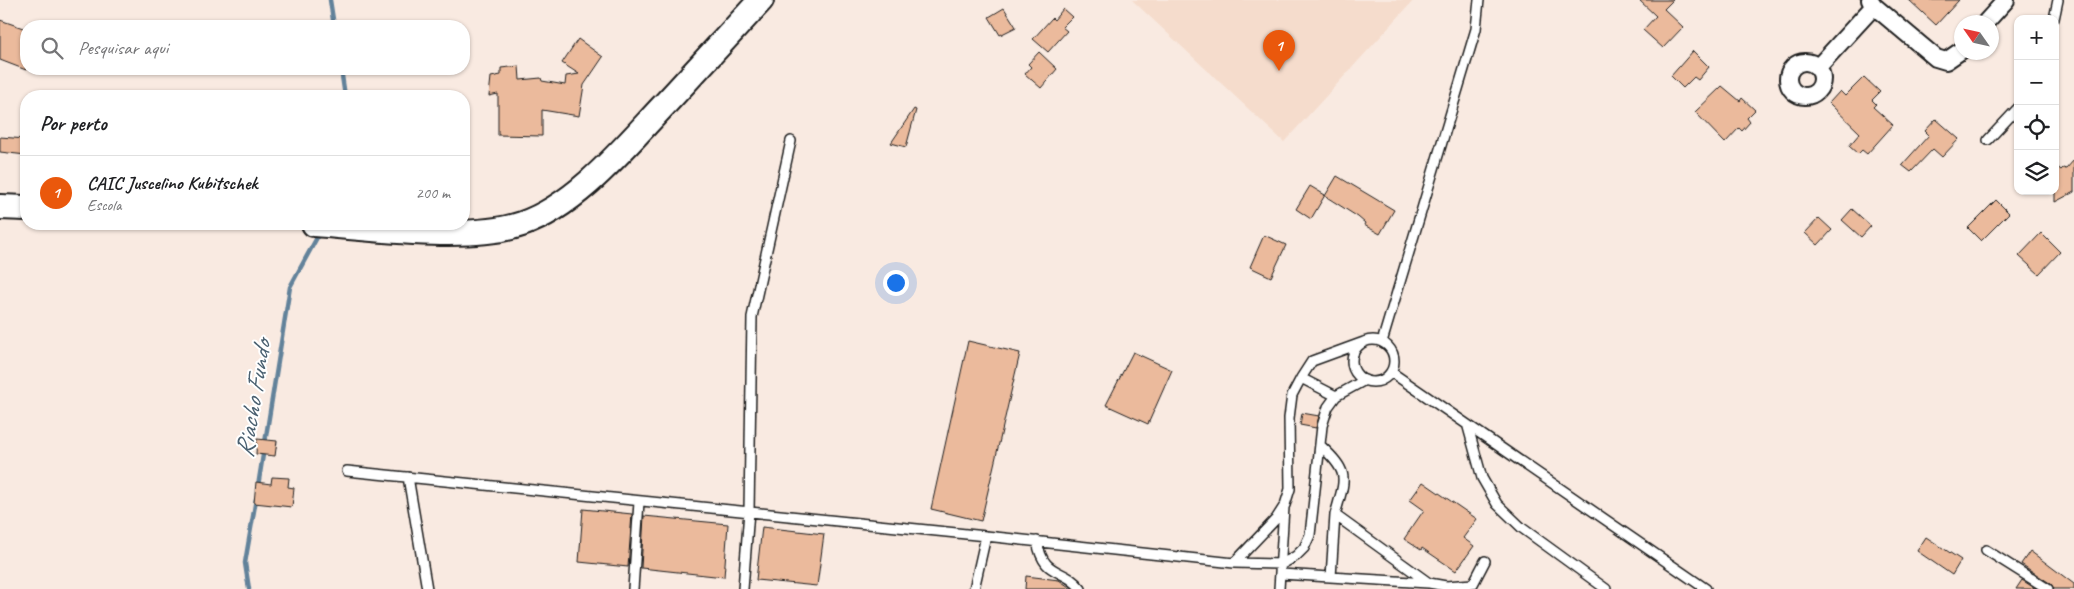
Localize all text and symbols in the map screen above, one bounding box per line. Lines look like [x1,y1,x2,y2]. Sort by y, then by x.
north arrow [1954,15,1999,60]
map controls [2014,15,2059,195]
button: + [2014,15,2059,60]
search box [20,20,470,75]
pin: 1 [1263,30,1295,71]
icon: search [38,34,66,62]
text: Pesquisar aqui [78,36,168,60]
button: − [2014,60,2059,105]
button: locate [2014,105,2059,150]
text: Por perto [40,110,107,136]
button: layers [2014,150,2059,195]
text: CAIC Juscelino Kubitschek [87,171,257,195]
text: 1 [52,183,60,203]
text: 200 m [416,183,450,203]
text: Escola [87,195,121,215]
your location [883,270,909,296]
water label: Riacho Fundo [227,333,279,460]

